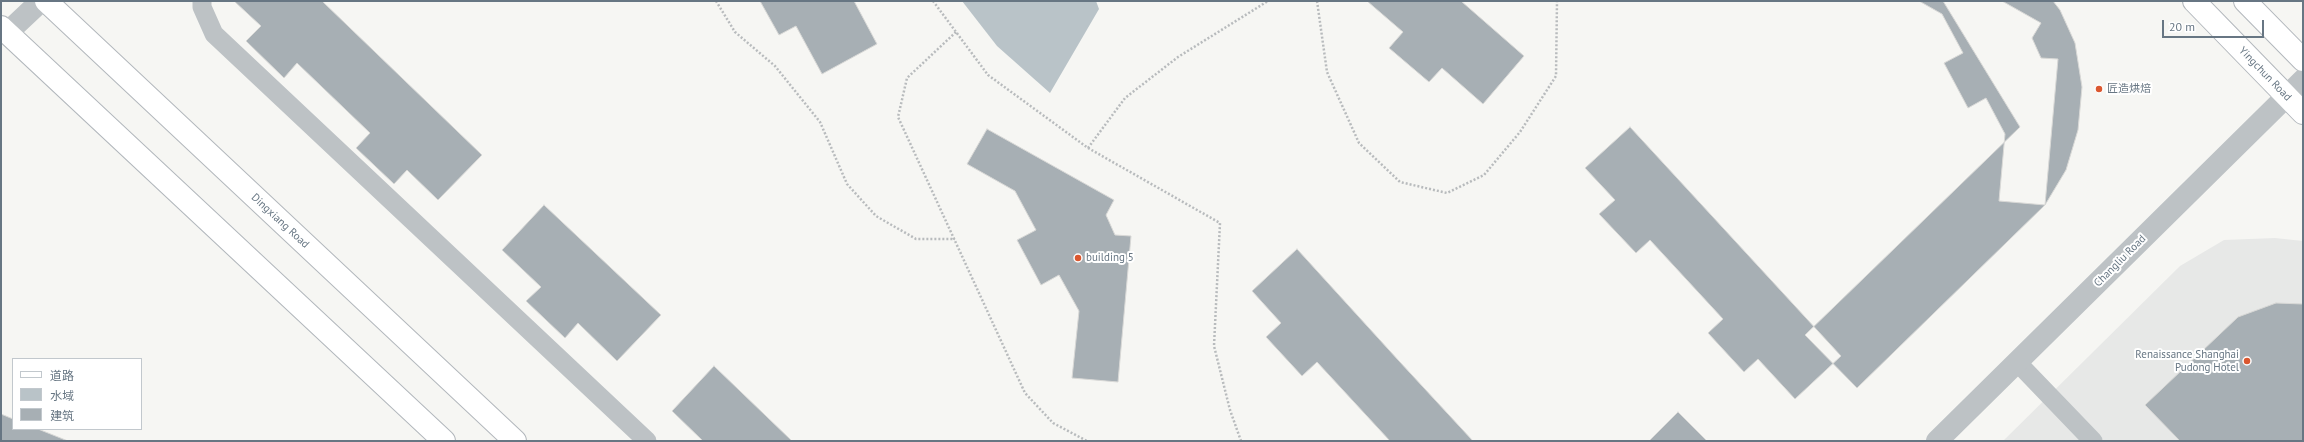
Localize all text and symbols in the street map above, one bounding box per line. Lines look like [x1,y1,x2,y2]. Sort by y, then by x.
scale bar [2164,12,2266,38]
text: 20 m [2169,19,2195,34]
street label: Yingchun Road [2236,44,2294,104]
place label: 匠造烘焙 [2107,82,2151,96]
marker: 匠造烘焙 [2094,84,2104,94]
street label: Dingxiang Road [248,191,312,251]
street label: Changliu Road [2091,232,2149,290]
place label: building 5 [1086,251,1134,265]
marker: building 5 [1073,253,1083,263]
place label: Renaissance Shanghai Pudong Hotel [2135,348,2239,374]
marker: Renaissance Shanghai Pudong Hotel [2242,356,2252,366]
legend [12,358,142,430]
text: 道路 [50,368,74,383]
text: 水域 [50,388,74,403]
text: 建筑 [50,408,74,423]

